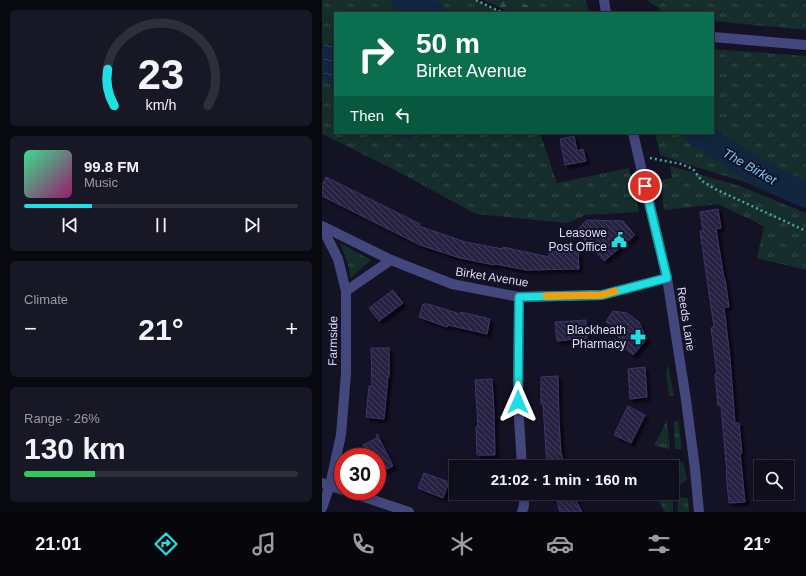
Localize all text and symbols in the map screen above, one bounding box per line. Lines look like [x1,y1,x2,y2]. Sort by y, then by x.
icon: right [350,28,402,80]
text: 50 m [416,28,480,59]
text: 23 [138,51,184,98]
text: Birket Avenue [416,61,527,81]
text: km/h [146,96,177,112]
icon: left [392,104,414,126]
text: Then [350,107,384,124]
water label: The Birket [720,145,780,188]
text: 99.8 FM [84,158,139,175]
pin [628,169,662,203]
text: Music [84,175,118,190]
icon: arrive [634,175,656,197]
icon: previous [59,214,81,236]
icon: pause [150,214,172,236]
icon: next [241,214,263,236]
place label: Leasowe Post Office [549,226,607,254]
public building icon: Leasowe Post Office [610,231,628,249]
street label: Birket Avenue [454,264,530,290]
street label: Reeds Lane [674,286,698,352]
text: Climate [24,292,68,307]
text: 21° [138,313,184,346]
text: − [24,316,37,341]
text: + [285,316,298,341]
street label: Farmside [326,316,340,366]
place label: Blackheath Pharmacy [567,323,626,351]
pharmacy icon: Blackheath Pharmacy [629,328,647,346]
position arrow [497,381,539,423]
text: Range · 26% [24,411,100,426]
text: 130 km [24,432,126,465]
speed limit sign: 30 [334,448,386,500]
map controls [754,460,794,500]
button: search [754,460,794,500]
text: 21:02 · 1 min · 160 m [491,471,637,488]
icon: directions [152,530,180,558]
icon: music [250,530,278,558]
icon: phone [349,530,377,558]
icon: climate [448,530,476,558]
icon: car [546,530,574,558]
icon: filters [645,530,673,558]
text: 21:01 [35,534,81,554]
text: 21° [743,534,771,554]

